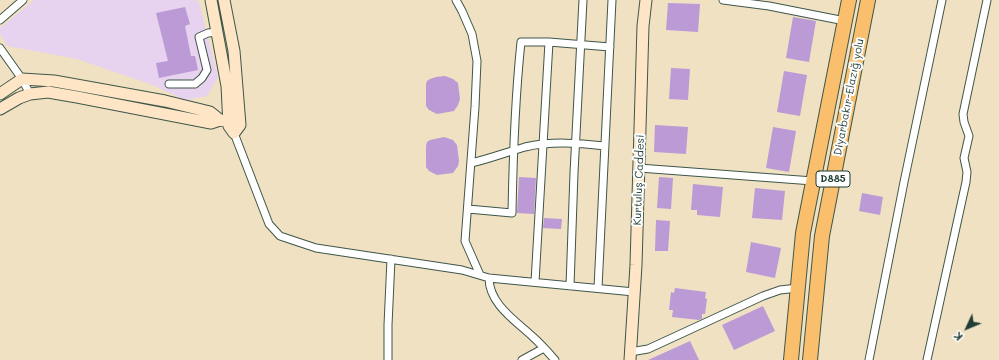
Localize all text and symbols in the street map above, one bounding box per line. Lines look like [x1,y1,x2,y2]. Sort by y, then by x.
street label: Diyarbakır-Elazığ yolu [831,37,867,157]
street label: Kurtuluş Caddesi [631,134,647,226]
road number: D885 [816,171,850,187]
north arrow [947,308,987,348]
text: K [950,329,966,345]

